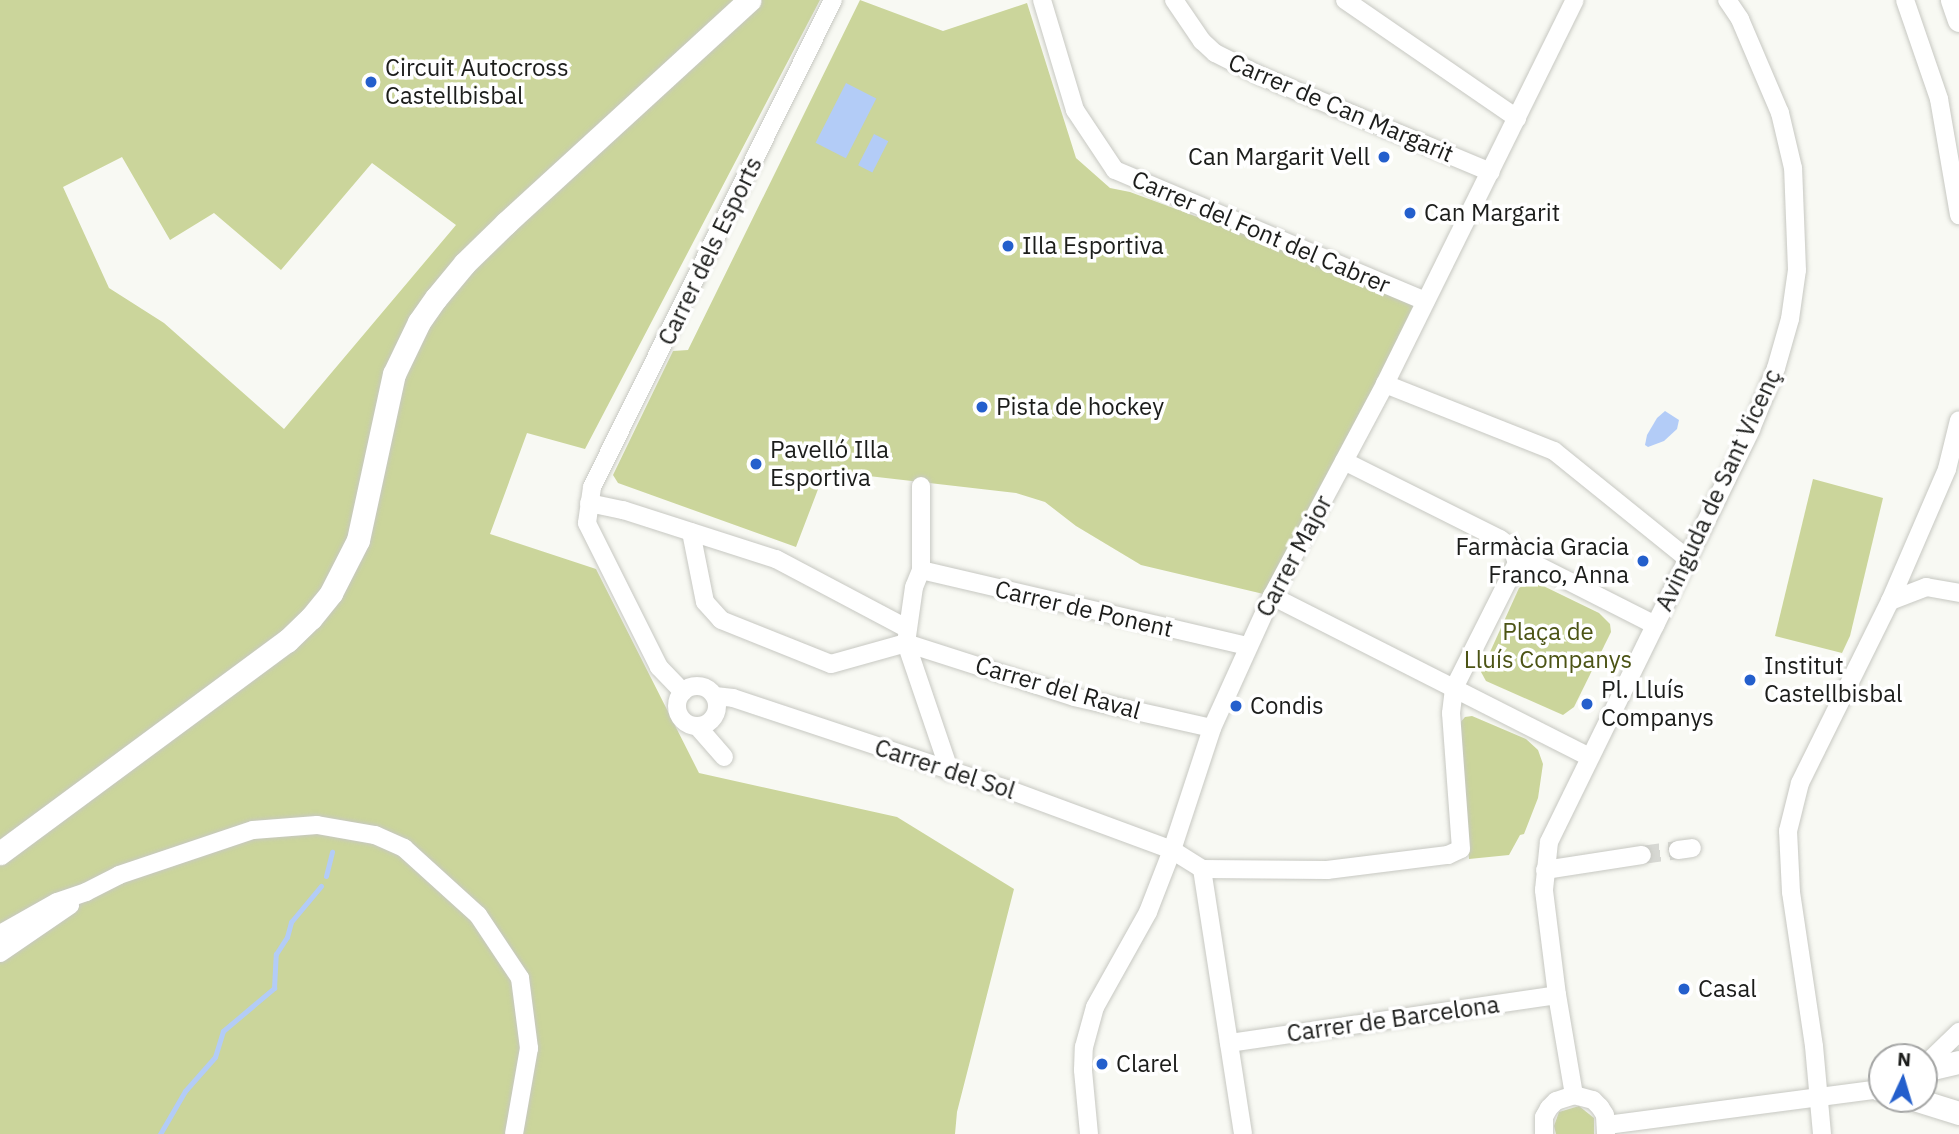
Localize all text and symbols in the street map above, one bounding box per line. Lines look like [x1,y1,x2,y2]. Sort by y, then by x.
street label: Carrer de Can Margarit [1224,47,1458,169]
place label: Circuit Autocross Castellbisbal [385,54,569,110]
marker: Circuit Autocross Castellbisbal [363,74,379,90]
place label: Can Margarit Vell [1188,143,1370,171]
marker: Can Margarit Vell [1376,149,1392,165]
street label: Carrer dels Esports [652,152,768,350]
street label: Carrer del Font del Cabrer [1128,164,1394,300]
place label: Can Margarit [1424,199,1560,227]
marker: Can Margarit [1402,205,1418,221]
place label: Illa Esportiva [1022,232,1164,260]
marker: Illa Esportiva [1000,238,1016,254]
street label: Avinguda de Sant Vicenç [1649,364,1787,616]
place label: Pista de hockey [996,393,1164,421]
marker: Pista de hockey [974,399,990,415]
place label: Pavelló Illa Esportiva [770,436,889,492]
marker: Pavelló Illa Esportiva [748,456,764,472]
street label: Carrer Major [1250,490,1338,622]
place label: Farmàcia Gracia Franco, Anna [1456,533,1629,589]
marker: Farmàcia Gracia Franco, Anna [1635,553,1651,569]
street label: Carrer de Ponent [992,574,1176,644]
park label: Plaça de Lluís Companys [1464,618,1632,674]
street label: Carrer del Raval [972,651,1144,725]
place label: Institut Castellbisbal [1764,652,1903,708]
marker: Institut Castellbisbal [1742,672,1758,688]
place label: Pl. Lluís Companys [1601,676,1714,732]
place label: Condis [1250,692,1324,720]
marker: Pl. Lluís Companys [1579,696,1595,712]
marker: Condis [1228,698,1244,714]
street label: Carrer del Sol [871,733,1019,805]
place label: Casal [1698,975,1757,1003]
marker: Casal [1676,981,1692,997]
street label: Carrer de Barcelona [1285,990,1501,1048]
north arrow [1868,1043,1938,1113]
text: N [1897,1047,1912,1071]
place label: Clarel [1116,1050,1179,1078]
marker: Clarel [1094,1056,1110,1072]

